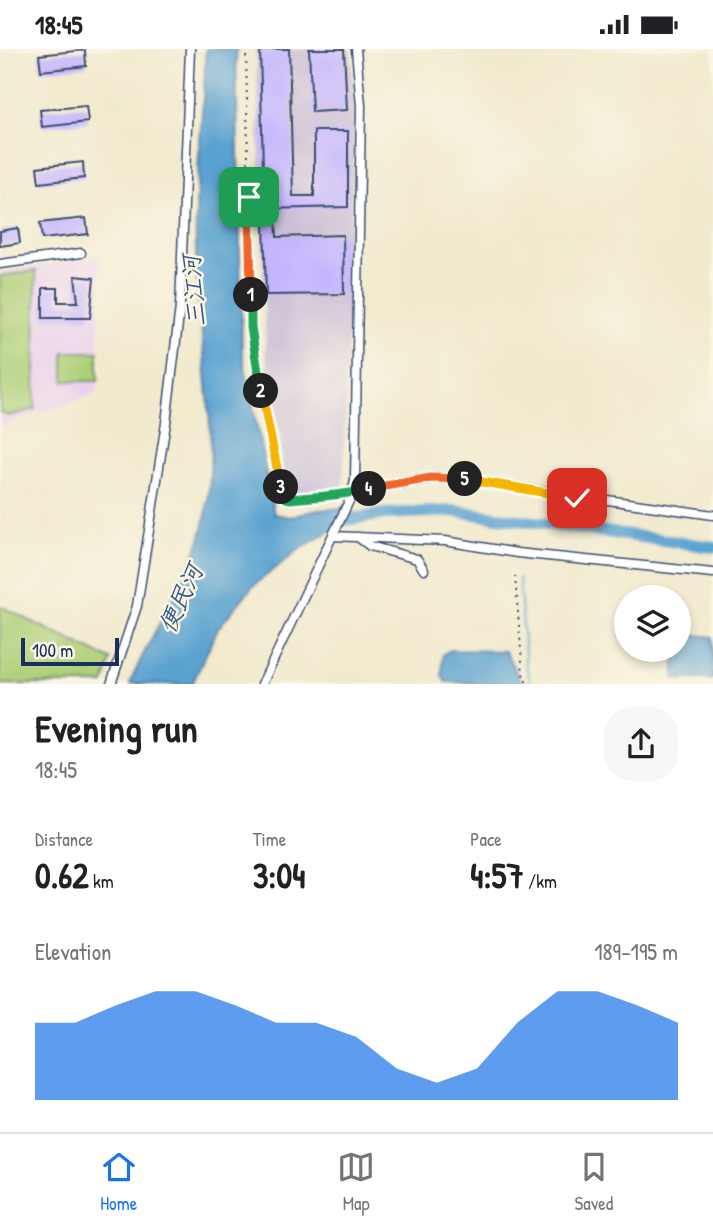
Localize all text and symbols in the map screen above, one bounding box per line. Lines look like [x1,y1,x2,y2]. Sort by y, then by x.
text: 18:45 [35,7,82,42]
pin [219,167,279,227]
icon: arrive [230,178,268,216]
water label: 三江河 [174,250,212,328]
pin: 1 [233,278,268,313]
text: 1 [247,281,254,307]
pin: 2 [244,373,278,409]
text: 2 [256,377,265,403]
pin: 5 [448,461,482,497]
text: 5 [460,465,469,491]
pin [547,468,607,528]
pin: 3 [264,469,298,505]
pin: 4 [352,471,386,507]
text: 3 [276,473,285,499]
text: 4 [365,475,372,501]
icon: check [558,479,596,517]
water label: 便民河 [150,555,211,637]
map controls [614,585,691,662]
button: layers [614,585,691,662]
scale bar [21,635,119,667]
text: 100 m [32,637,73,663]
text: Evening run [35,702,198,754]
button: share [604,707,678,781]
text: 18:45 [35,754,77,785]
text: Distance [35,826,93,852]
text: Time [253,826,286,852]
text: Pace [470,826,502,852]
text: 0.62 [35,852,89,899]
text: 3:04 [253,852,305,899]
text: 4:57 [470,852,524,899]
text: km [89,868,114,894]
text: /km [524,868,557,894]
text: Elevation [35,936,111,967]
text: 189–195 m [594,936,678,967]
tab: Home [100,1148,138,1216]
tab: Map [337,1148,375,1216]
tab: Saved [575,1148,613,1216]

